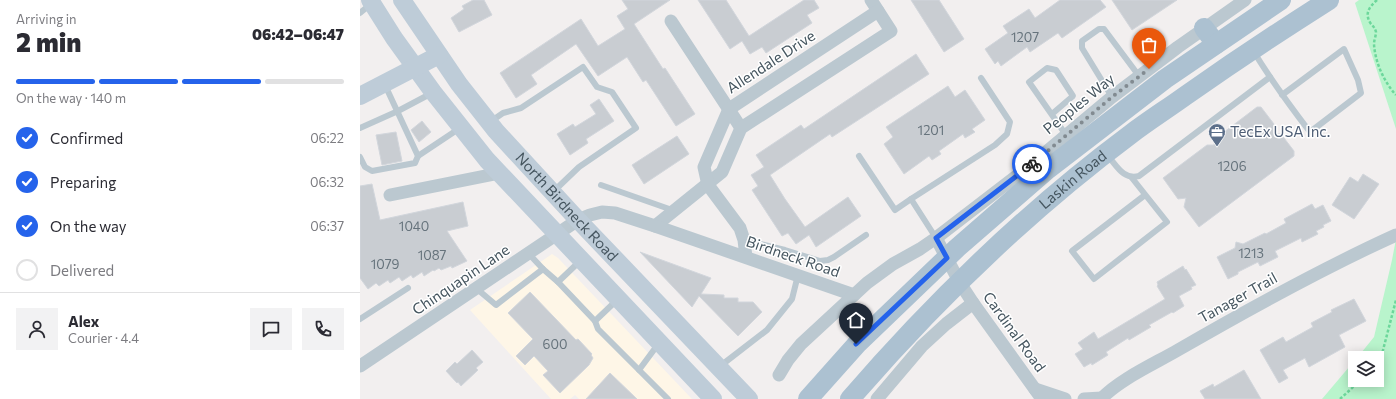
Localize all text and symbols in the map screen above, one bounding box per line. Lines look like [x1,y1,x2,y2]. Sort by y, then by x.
text: Arriving in [16,11,76,27]
text: 06:42–06:47 [252,25,344,43]
text: 2 min [16,26,81,57]
street label: Allendale Drive [723,26,818,96]
pin [1132,28,1166,69]
house number: 1207 [1011,29,1039,45]
icon: bag [1138,34,1160,56]
street label: Peoples Way [1039,69,1118,137]
text: On the way · 140 m [16,90,126,106]
house number: 1201 [918,122,944,138]
office icon: TecEx USA Inc. [1207,122,1227,147]
place label: TecEx USA Inc. [1230,122,1330,140]
icon: check [16,127,38,149]
text: Confirmed [50,129,123,147]
text: 06:22 [310,130,344,146]
courier [1012,144,1052,184]
street label: Laskin Road [1035,146,1110,212]
street label: North Birdneck Road [512,148,622,264]
icon: bike [1021,153,1043,175]
house number: 1206 [1217,158,1247,174]
icon: check [16,171,38,193]
text: Preparing [50,173,116,191]
text: 06:32 [310,174,344,190]
icon: check [16,215,38,237]
text: On the way [50,217,127,235]
text: 06:37 [310,218,344,234]
house number: 1040 [399,218,429,234]
street label: Birdneck Road [744,232,843,280]
street label: Chinquapin Lane [408,240,513,318]
house number: 1213 [1238,245,1264,261]
house number: 1087 [418,247,447,263]
house number: 1079 [371,256,399,272]
text: Delivered [50,261,114,279]
street label: Tanager Trail [1195,268,1280,326]
street label: Cardinal Road [980,288,1050,375]
pin [839,303,873,344]
button: person [16,308,58,350]
button: chat [250,308,292,350]
button: phone [302,308,344,350]
icon: home [845,309,867,331]
text: Alex [68,312,99,330]
text: Courier · 4.4 [68,330,139,346]
house number: 600 [543,336,567,352]
map controls [1348,351,1384,387]
button: layers [1348,351,1384,387]

